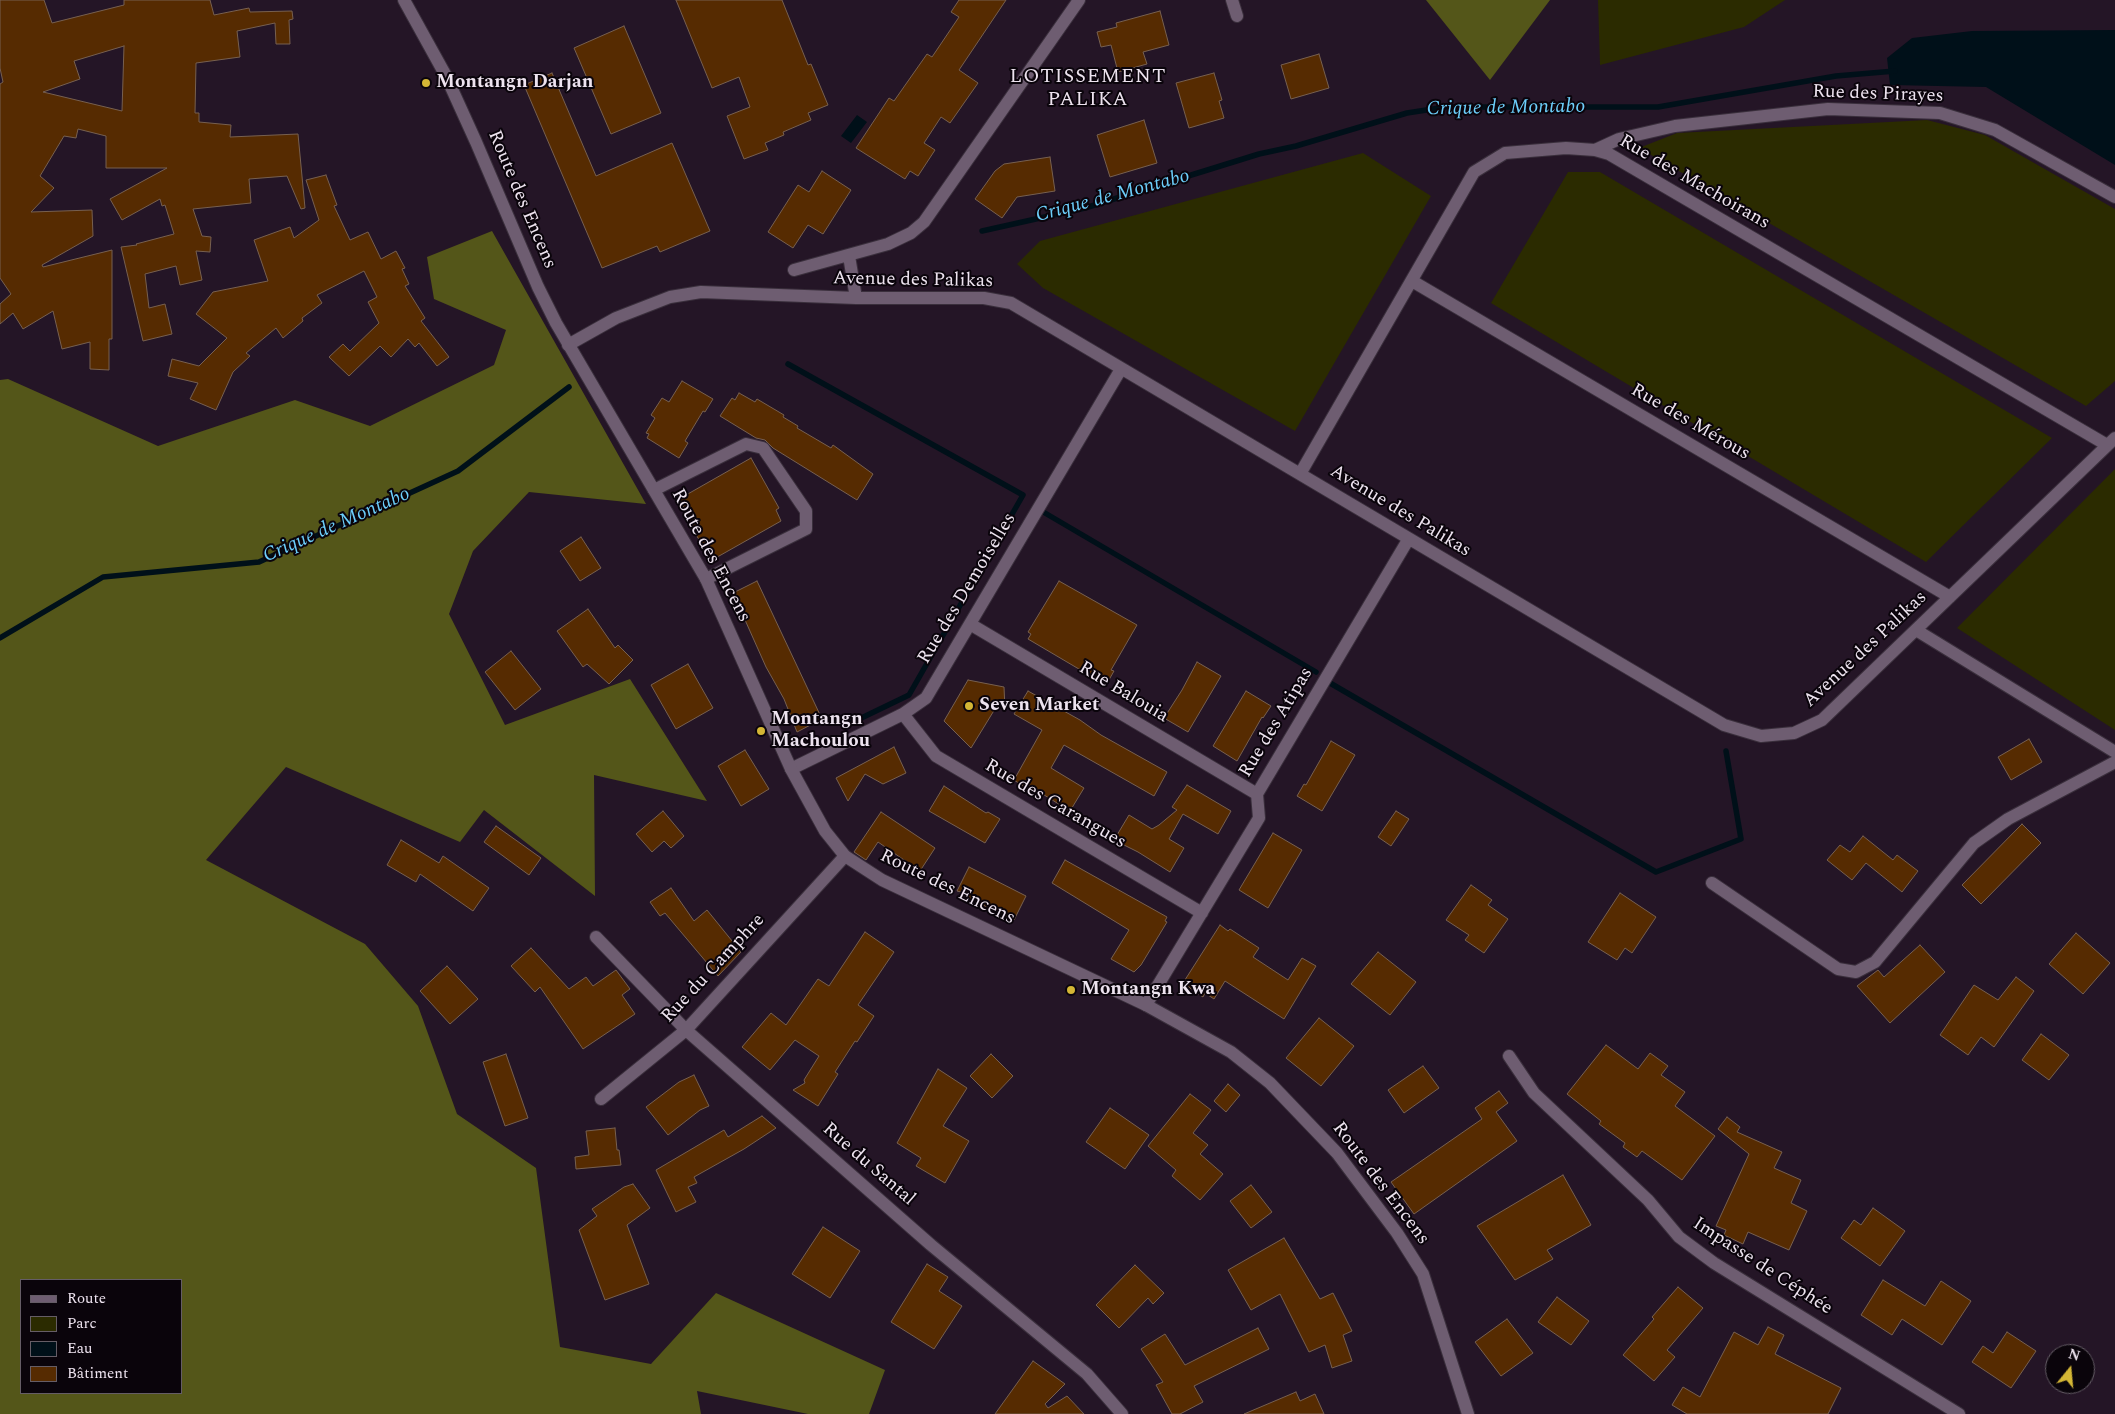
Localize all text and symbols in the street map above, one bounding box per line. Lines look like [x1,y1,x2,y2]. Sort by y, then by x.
district label: LOTISSEMENT PALIKA [1008,66,1168,113]
place label: Montangn Darjan [436,72,593,94]
marker: Montangn Darjan [420,77,432,89]
street label: Rue des Pirayes [1812,81,1944,109]
water label: Crique de Montabo [1427,96,1585,122]
street label: Route des Encens [482,127,560,273]
street label: Rue des Machoirans [1615,131,1773,235]
water label: Crique de Montabo [1033,165,1193,229]
street label: Avenue des Palikas [833,268,993,294]
street label: Rue des Mérous [1626,380,1754,466]
street label: Avenue des Palikas [1325,461,1475,563]
water label: Crique de Montabo [260,483,414,569]
street label: Route des Encens [665,485,755,627]
street label: Rue des Demoiselles [914,509,1022,669]
street label: Avenue des Palikas [1800,587,1932,713]
street label: Rue Balouia [1074,657,1172,729]
street label: Rue des Atipas [1235,664,1319,782]
place label: Seven Market [979,695,1099,717]
marker: Seven Market [963,700,975,712]
place label: Montangn Machoulou [771,709,870,753]
marker: Montangn Machoulou [755,725,767,737]
street label: Rue des Carangues [980,755,1130,855]
street label: Route des Encens [876,845,1018,931]
street label: Rue du Camphre [658,910,770,1028]
place label: Montangn Kwa [1081,979,1215,1001]
marker: Montangn Kwa [1065,984,1077,996]
street label: Route des Encens [1326,1118,1434,1250]
street label: Rue du Santal [817,1119,919,1211]
street label: Impasse de Céphée [1688,1213,1836,1321]
legend [20,1279,182,1394]
text: Route [67,1287,106,1310]
text: Parc [67,1312,97,1335]
text: Eau [67,1337,93,1360]
text: N [2066,1343,2083,1367]
north arrow [2045,1344,2095,1394]
text: Bâtiment [67,1362,128,1385]

